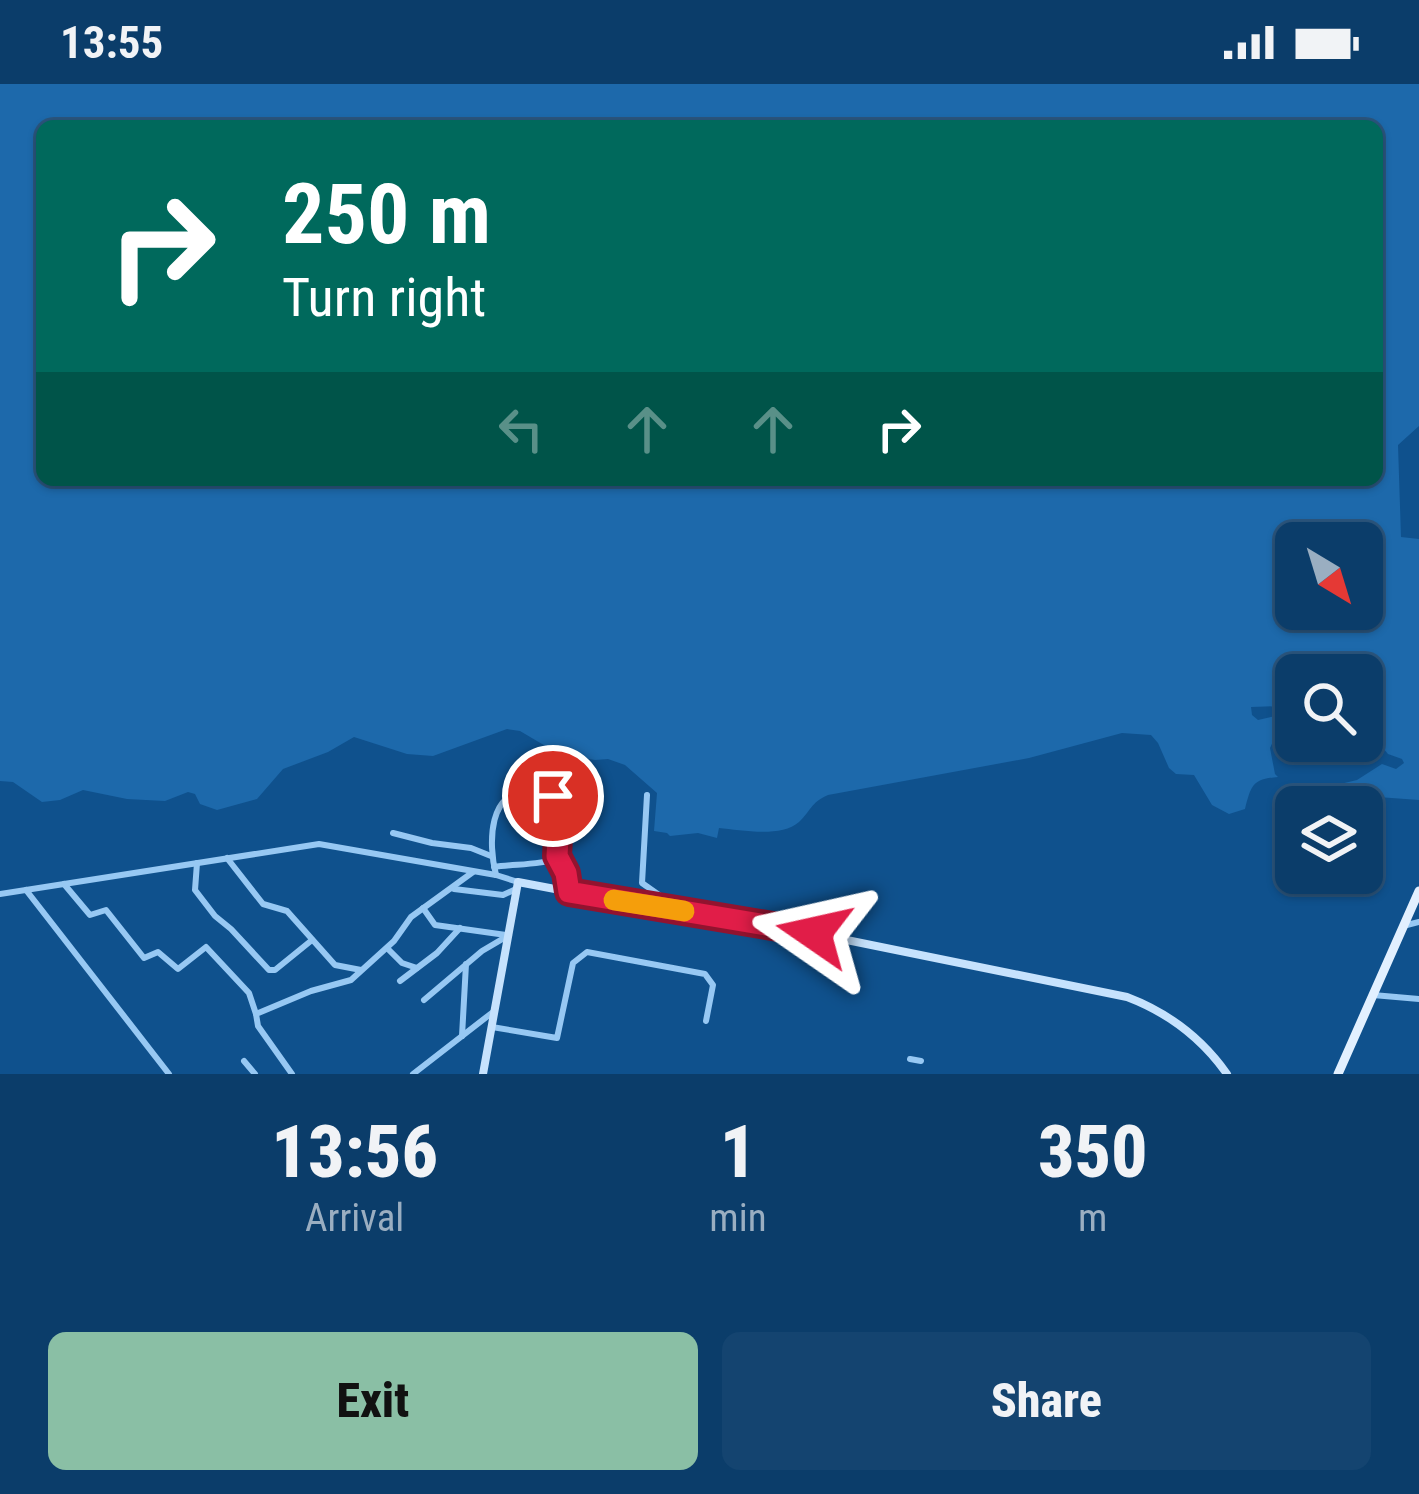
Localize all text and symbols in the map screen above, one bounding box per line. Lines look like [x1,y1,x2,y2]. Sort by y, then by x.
text: 13:55 [60,16,163,69]
text: 250 m [282,165,491,264]
icon: right [84,168,240,324]
text: Turn right [282,266,486,329]
icon: left [488,396,554,462]
icon: ahead [614,396,680,462]
icon: ahead [740,396,806,462]
icon: right [866,396,932,462]
north arrow [1275,522,1383,630]
map controls [1275,522,1383,894]
button: search [1275,654,1383,762]
pin [502,745,604,847]
icon: arrive [520,763,586,829]
button: layers [1275,786,1383,894]
position arrow [751,870,877,996]
text: 13:56 [271,1110,438,1195]
text: 1 [720,1110,756,1195]
text: 350 [1038,1110,1148,1195]
text: Arrival [305,1195,404,1241]
text: min [709,1195,767,1241]
text: m [1078,1195,1107,1241]
button: Exit [48,1332,698,1470]
button: Share [722,1332,1371,1470]

